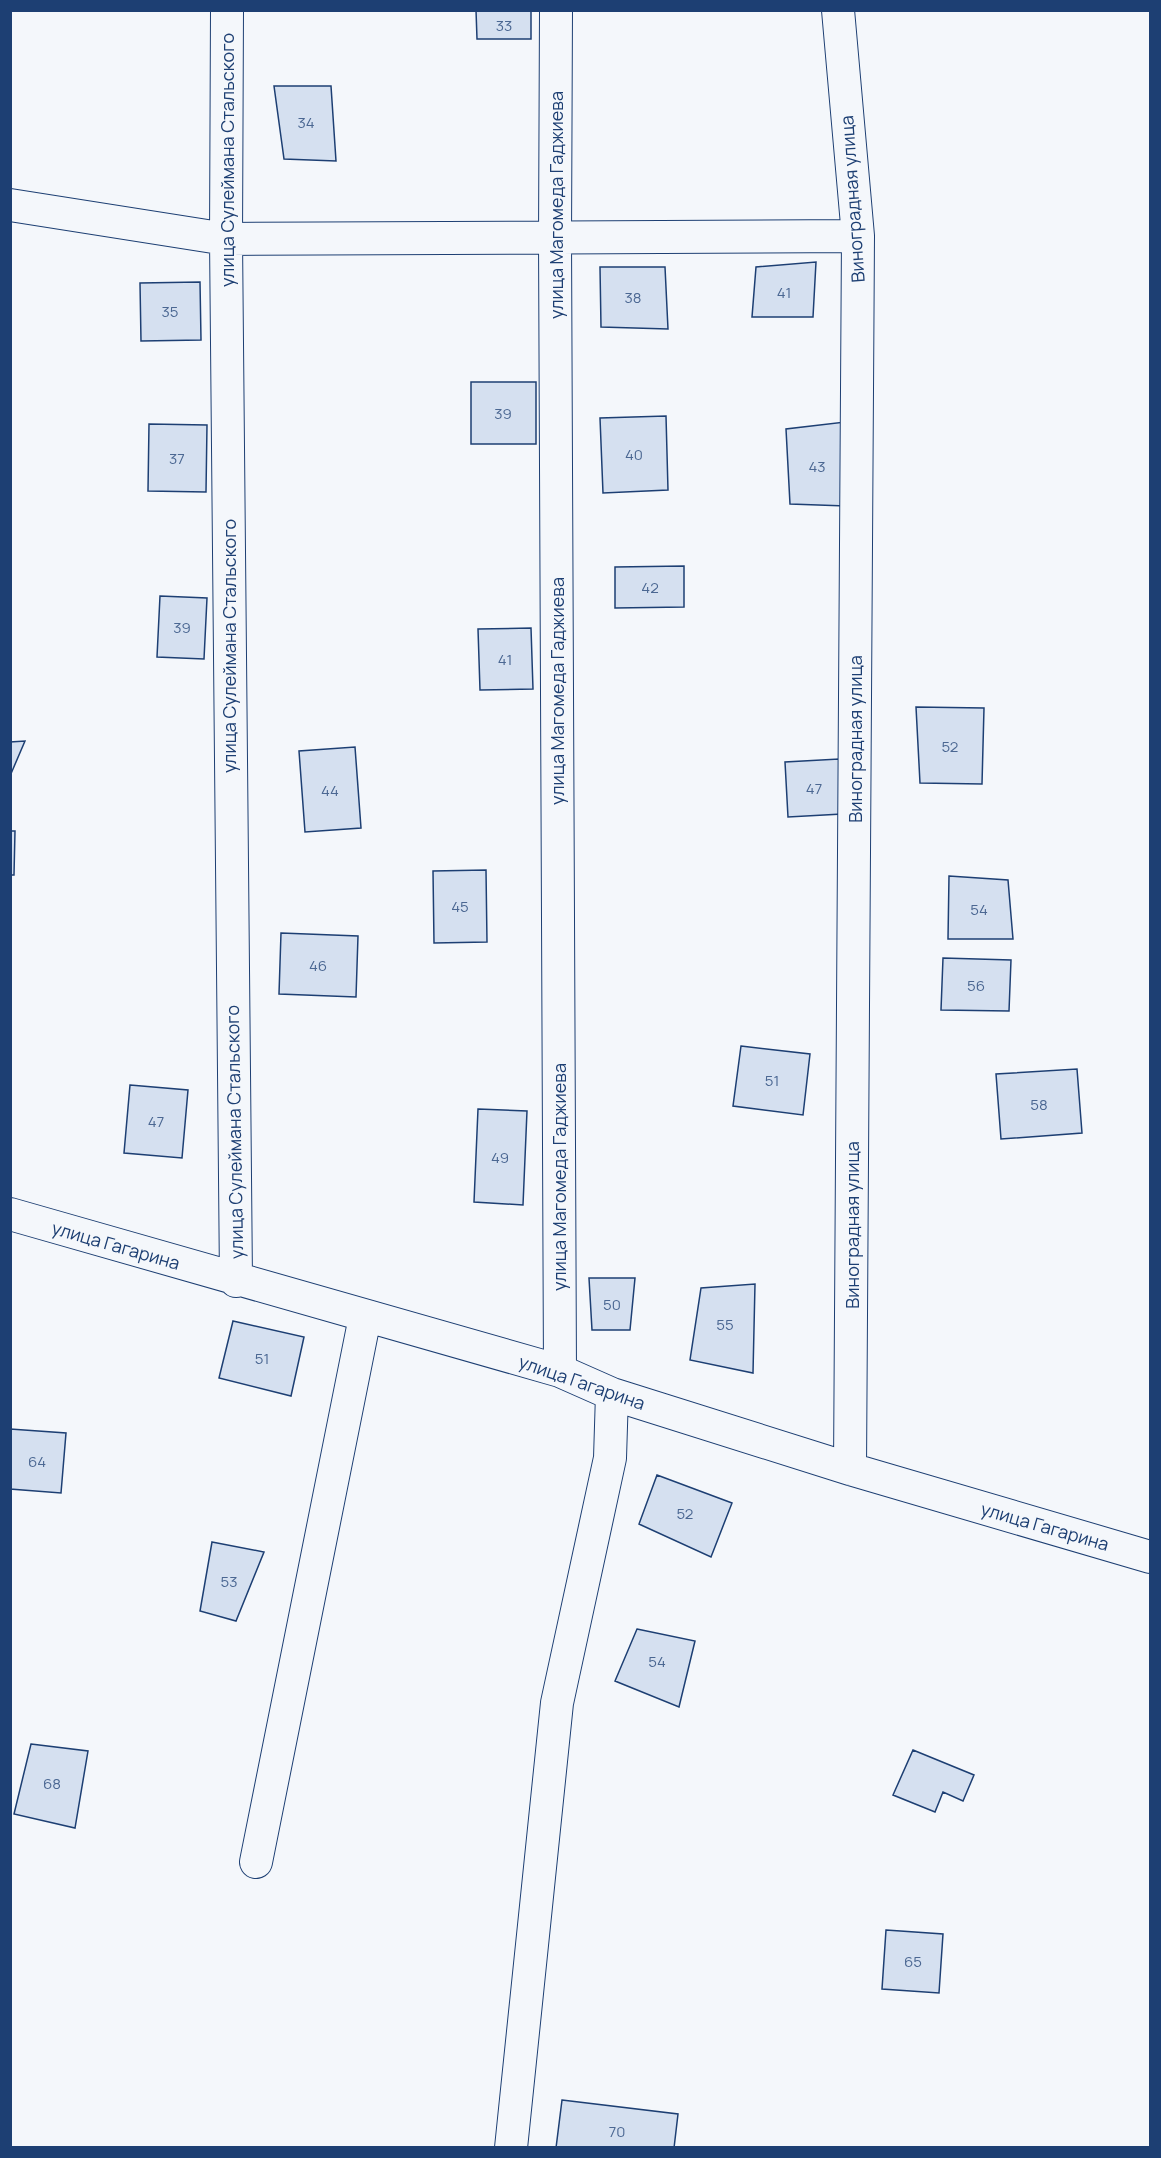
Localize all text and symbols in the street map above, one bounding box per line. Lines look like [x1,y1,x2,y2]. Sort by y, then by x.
house number: 33 [496,15,512,36]
street label: улица Сулеймана Стальского [215,33,239,287]
street label: улица Магомеда Гаджиева [544,91,568,319]
house number: 34 [297,112,315,133]
street label: Виноградная улица [834,115,870,283]
house number: 41 [777,282,791,303]
house number: 38 [624,287,642,308]
house number: 35 [162,301,178,322]
house number: 39 [494,403,512,424]
house number: 40 [625,444,643,465]
house number: 37 [169,448,185,469]
house number: 43 [808,456,826,477]
street label: улица Сулеймана Стальского [217,519,241,773]
street label: улица Магомеда Гаджиева [545,577,569,805]
house number: 42 [641,577,659,598]
house number: 39 [173,617,191,638]
house number: 41 [498,649,512,670]
street label: Виноградная улица [843,655,867,823]
house number: 52 [942,736,958,757]
house number: 47 [806,778,822,799]
house number: 44 [321,780,339,801]
house number: 45 [451,896,469,917]
house number: 54 [970,899,988,920]
house number: 46 [309,955,327,976]
house number: 56 [967,975,985,996]
street label: улица Сулеймана Стальского [220,1005,248,1259]
street label: улица Магомеда Гаджиева [547,1063,571,1291]
house number: 51 [765,1070,779,1091]
house number: 58 [1030,1094,1048,1115]
house number: 47 [148,1111,164,1132]
street label: Виноградная улица [840,1141,864,1309]
house number: 49 [491,1147,509,1168]
street label: улица Гагарина [49,1215,183,1275]
house number: 50 [603,1294,621,1315]
house number: 55 [716,1314,734,1335]
house number: 51 [255,1348,269,1369]
street label: улица Гагарина [516,1349,648,1415]
house number: 64 [28,1451,46,1472]
street label: улица Гагарина [978,1496,1112,1556]
house number: 52 [677,1503,693,1524]
house number: 53 [221,1571,237,1592]
house number: 54 [648,1651,666,1672]
house number: 68 [43,1773,61,1794]
house number: 65 [904,1951,922,1972]
house number: 70 [609,2121,625,2142]

